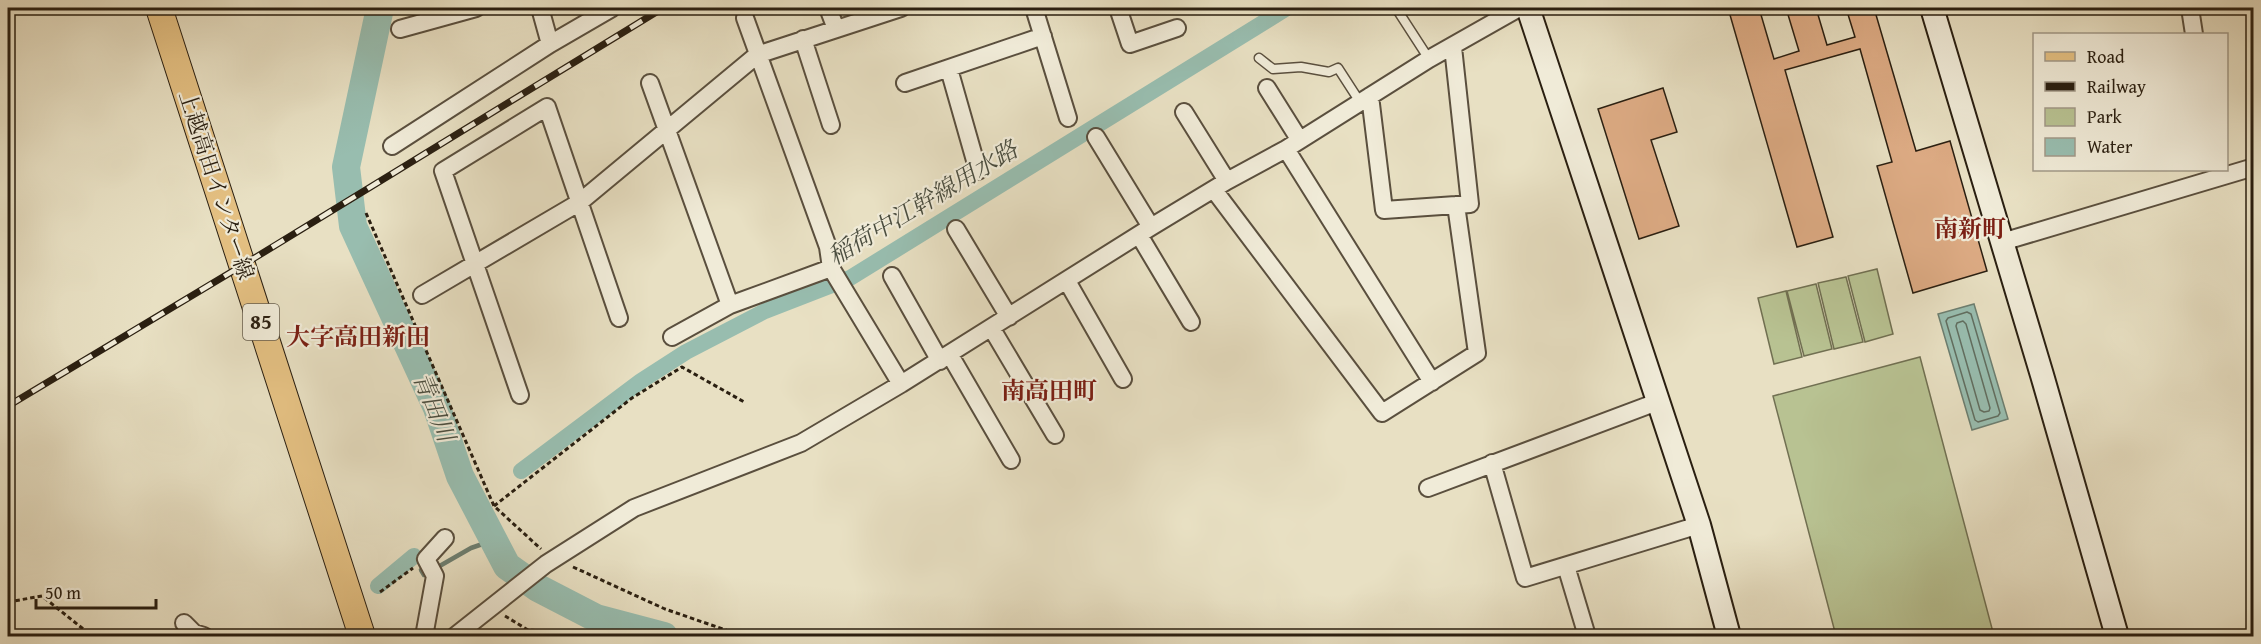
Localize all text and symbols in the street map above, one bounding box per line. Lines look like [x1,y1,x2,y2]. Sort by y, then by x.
legend [2033,33,2228,171]
text: Road [2087,43,2125,70]
text: Railway [2087,73,2146,100]
street label: 上越高田インター線 [171,86,263,284]
text: Park [2087,103,2123,130]
water label: 稲荷中江幹線用水路 [821,131,1026,273]
text: Water [2087,133,2133,160]
district label: 南新町 [1934,211,2006,246]
road number: 85 [243,304,279,340]
district label: 大字高田新田 [286,319,430,354]
water label: 青田川 [405,367,465,450]
district label: 南高田町 [1001,373,1097,408]
scale bar [36,572,156,610]
text: 50 m [45,579,81,606]

